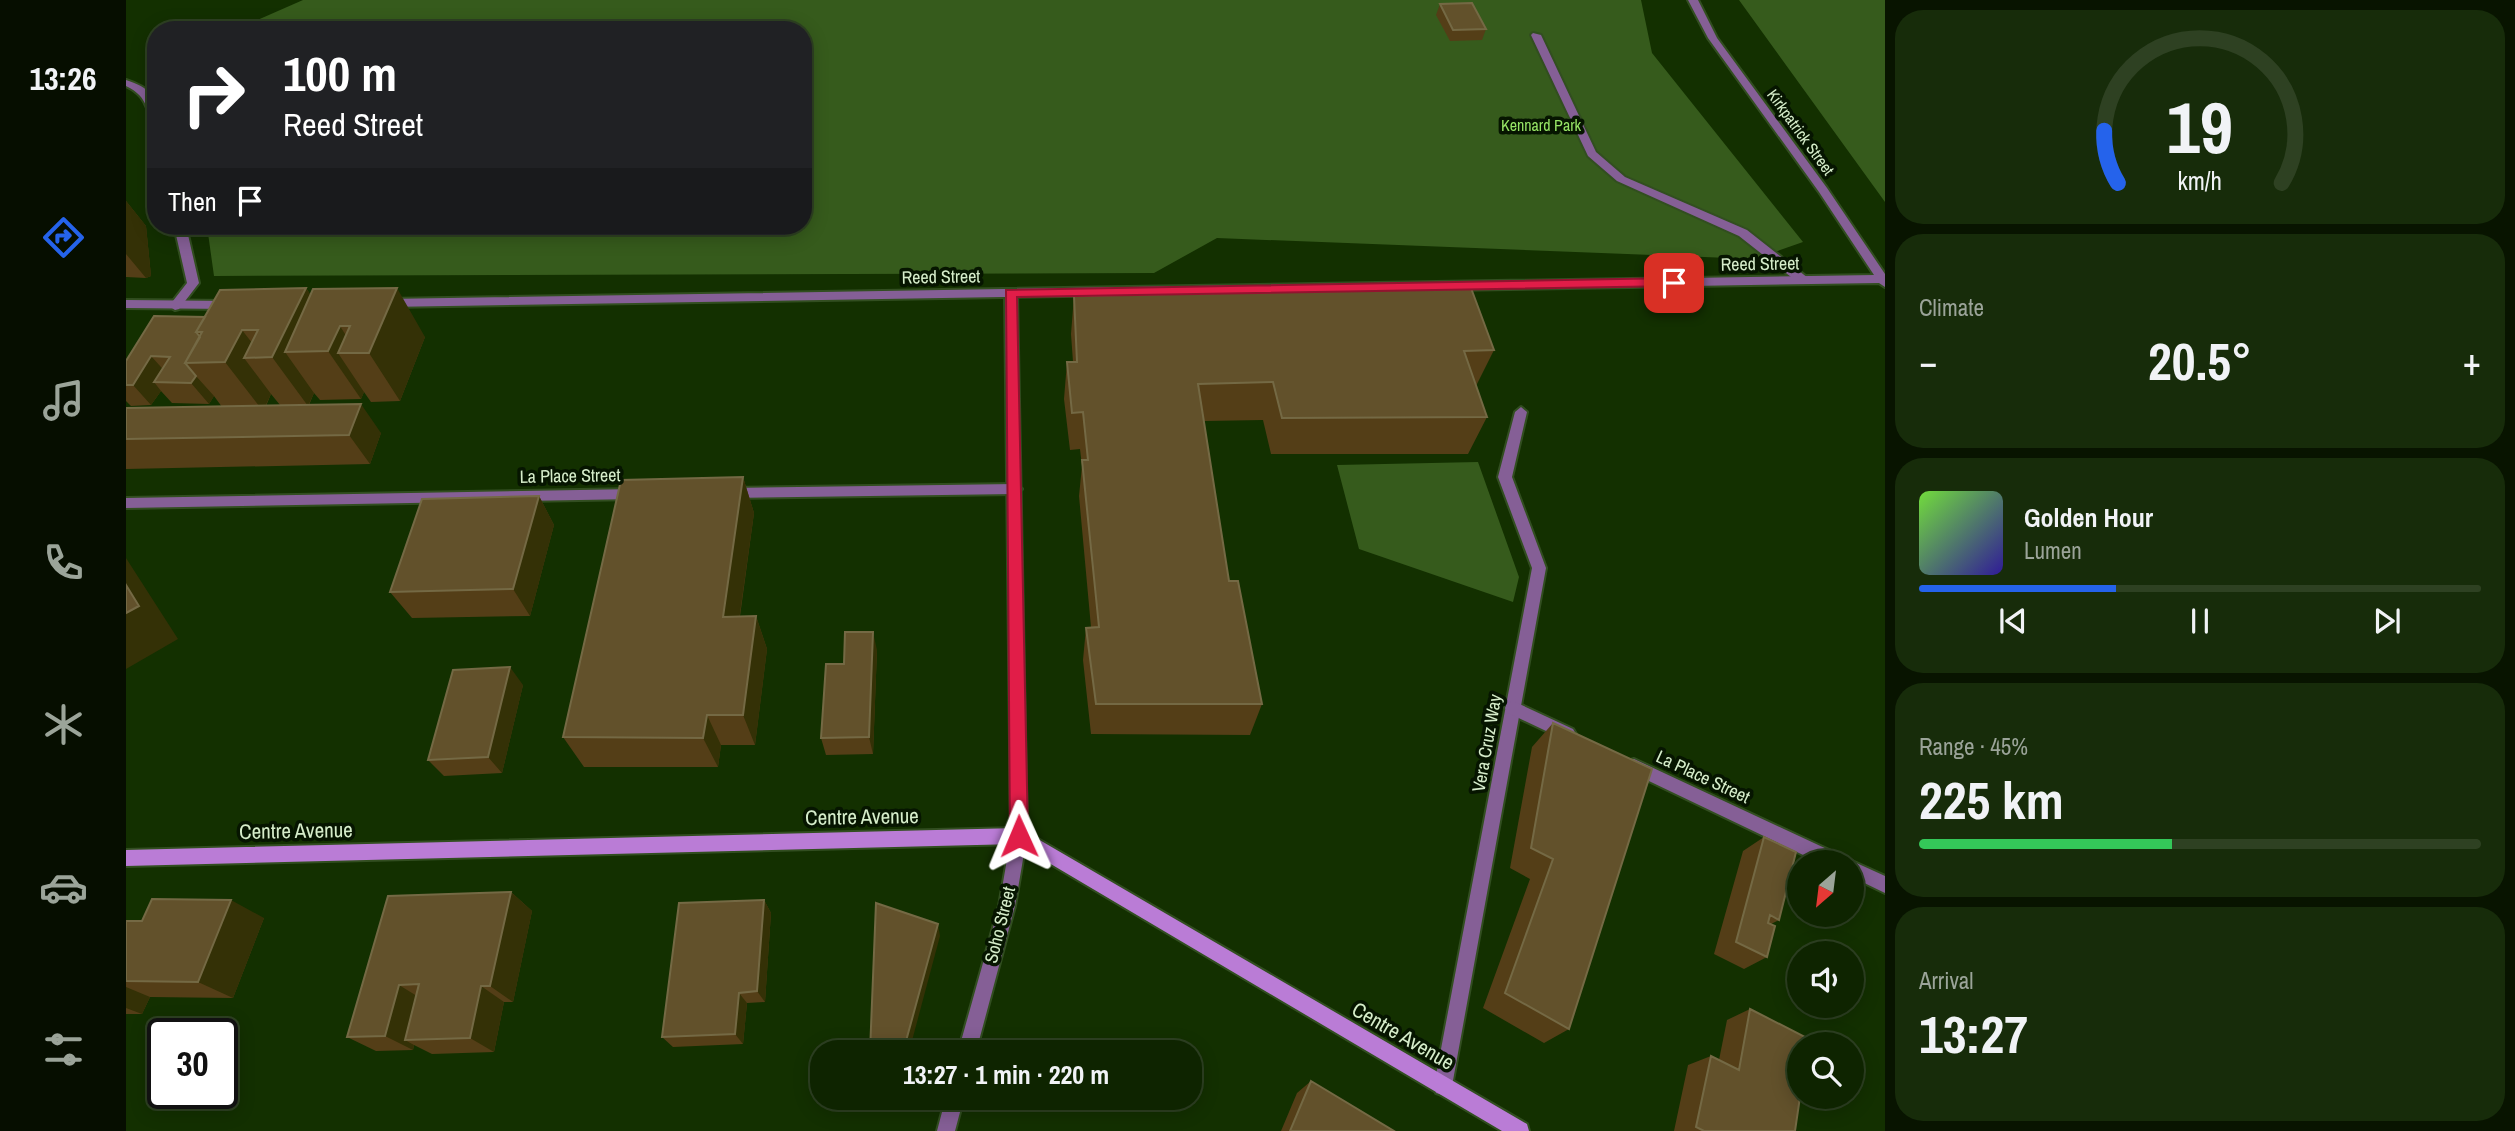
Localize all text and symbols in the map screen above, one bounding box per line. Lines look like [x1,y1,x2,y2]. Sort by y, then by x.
text: 100 m [283,40,397,106]
icon: right [168,49,259,140]
text: 13:26 [29,57,97,100]
text: 19 [2167,78,2233,176]
street label: Kirkpatrick Street [1762,85,1840,180]
text: Reed Street [283,103,423,146]
park label: Kennard Park [1501,114,1582,136]
text: km/h [2178,164,2222,198]
icon: arrive [231,182,269,220]
text: Then [168,184,217,219]
icon: directions [39,213,88,262]
street label: Reed Street [1720,250,1800,277]
pin [1644,253,1704,313]
street label: Reed Street [901,263,981,290]
icon: arrive [1655,264,1693,302]
text: Climate [1919,292,1984,323]
text: 20.5° [2148,326,2252,396]
text: − [1919,336,1937,387]
text: + [2463,336,2481,387]
icon: music [39,376,88,425]
street label: La Place Street [519,462,621,489]
text: Golden Hour [2024,500,2153,535]
text: Lumen [2024,535,2082,566]
icon: phone [39,538,88,587]
icon: previous [1994,602,2032,640]
icon: pause [2181,602,2219,640]
icon: next [2368,602,2406,640]
street label: Vera Cruz Way [1466,692,1507,794]
icon: climate [39,700,88,749]
text: Range · 45% [1919,731,2028,762]
street label: La Place Street [1652,744,1754,809]
text: 225 km [1919,765,2064,835]
position arrow [982,799,1056,873]
street label: Centre Avenue [805,801,919,832]
street label: Centre Avenue [239,815,353,846]
north arrow [1787,850,1864,928]
map controls [1787,850,1864,1109]
icon: car [39,863,88,912]
street label: Soho Street [978,884,1021,966]
button: sound [1787,941,1864,1018]
text: Arrival [1919,965,1974,996]
street label: Centre Avenue [1347,995,1460,1077]
text: 13:27 [1919,999,2028,1069]
speed limit sign: 30 [147,1018,238,1109]
icon: filters [39,1025,88,1074]
button: search [1787,1032,1864,1109]
text: 13:27 · 1 min · 220 m [903,1057,1109,1092]

